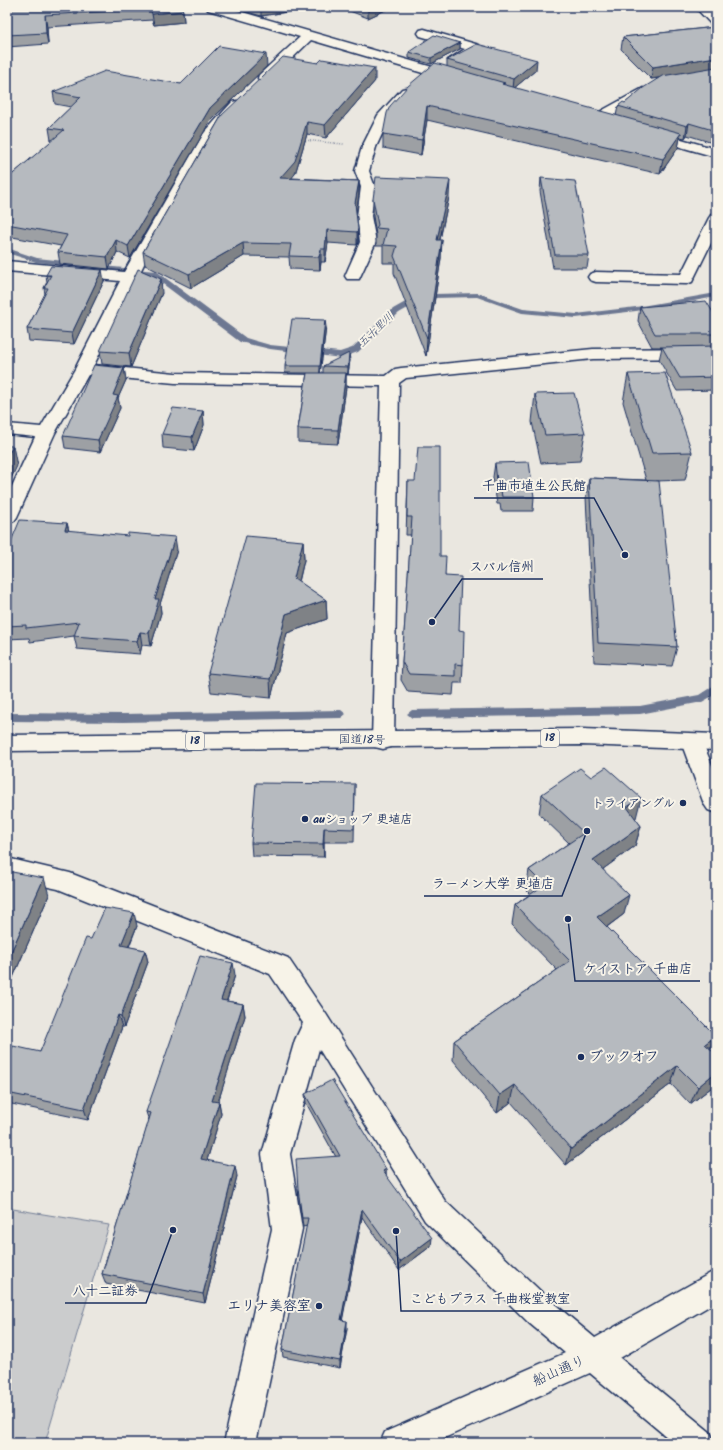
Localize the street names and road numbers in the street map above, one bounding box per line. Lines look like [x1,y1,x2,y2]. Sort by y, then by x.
road number: 18 [541,729,559,747]
street label: 国道18号 [338,730,386,750]
road number: 18 [186,732,204,750]
street label: 船山通り [529,1350,589,1392]

